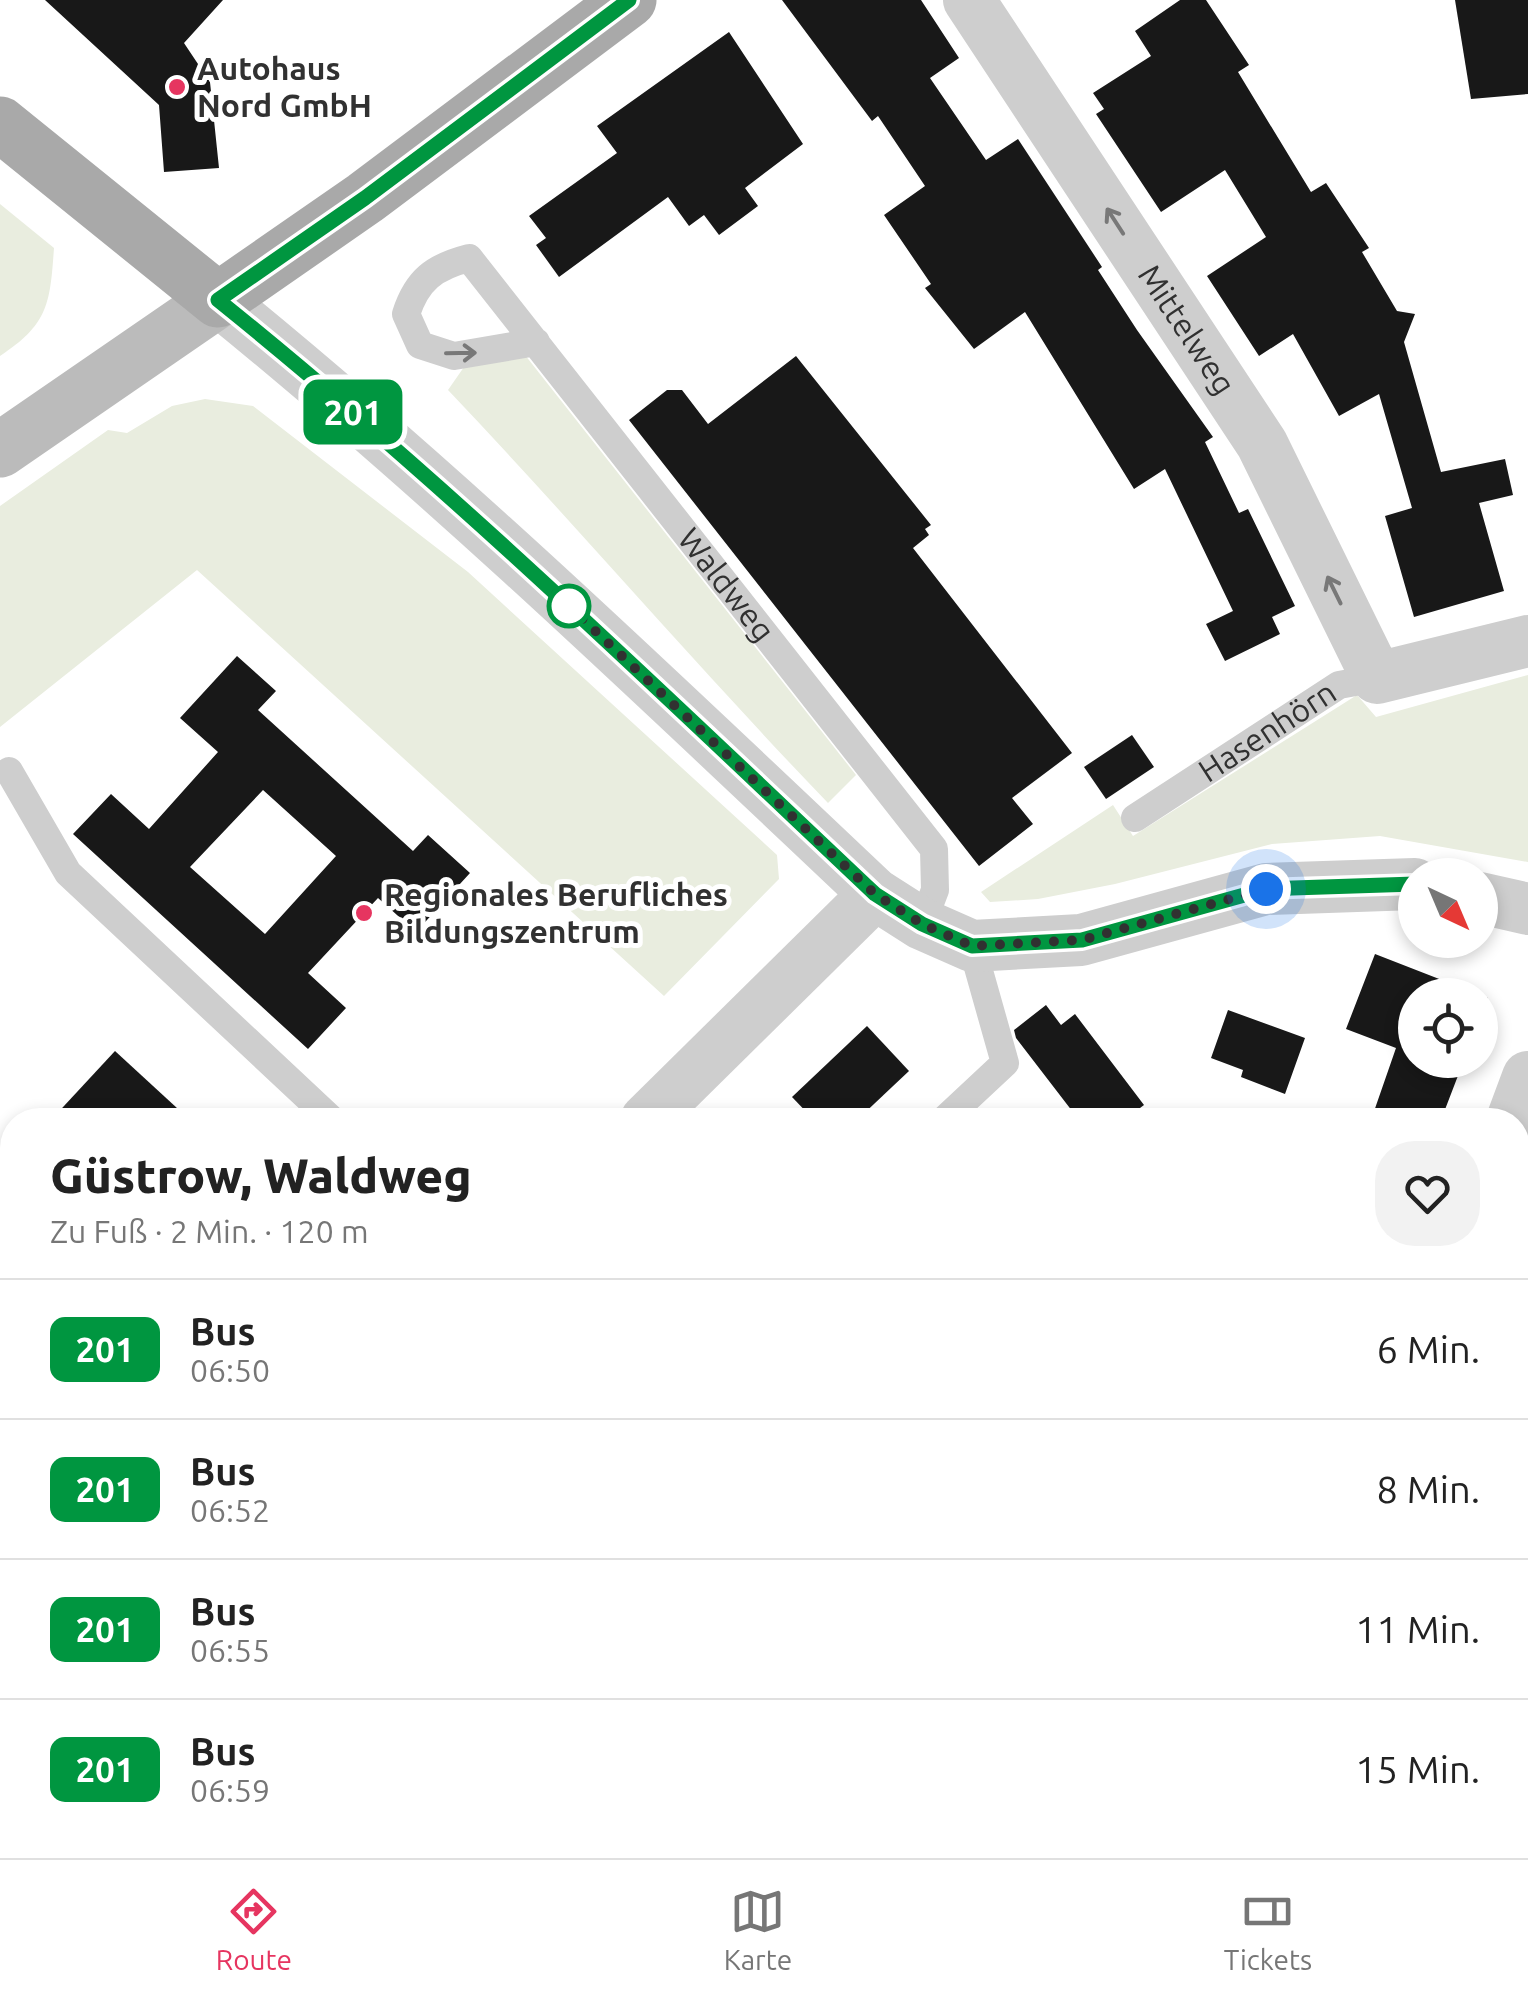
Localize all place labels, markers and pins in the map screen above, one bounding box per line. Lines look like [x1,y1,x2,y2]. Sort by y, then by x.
place label: Autohaus Nord GmbH [197,50,372,123]
marker: Autohaus Nord GmbH [166,76,188,98]
unlabelled marker [548,585,590,627]
place label: Regionales Berufliches Bildungszentrum [384,876,728,949]
marker: Regionales Berufliches Bildungszentrum [353,902,375,924]

